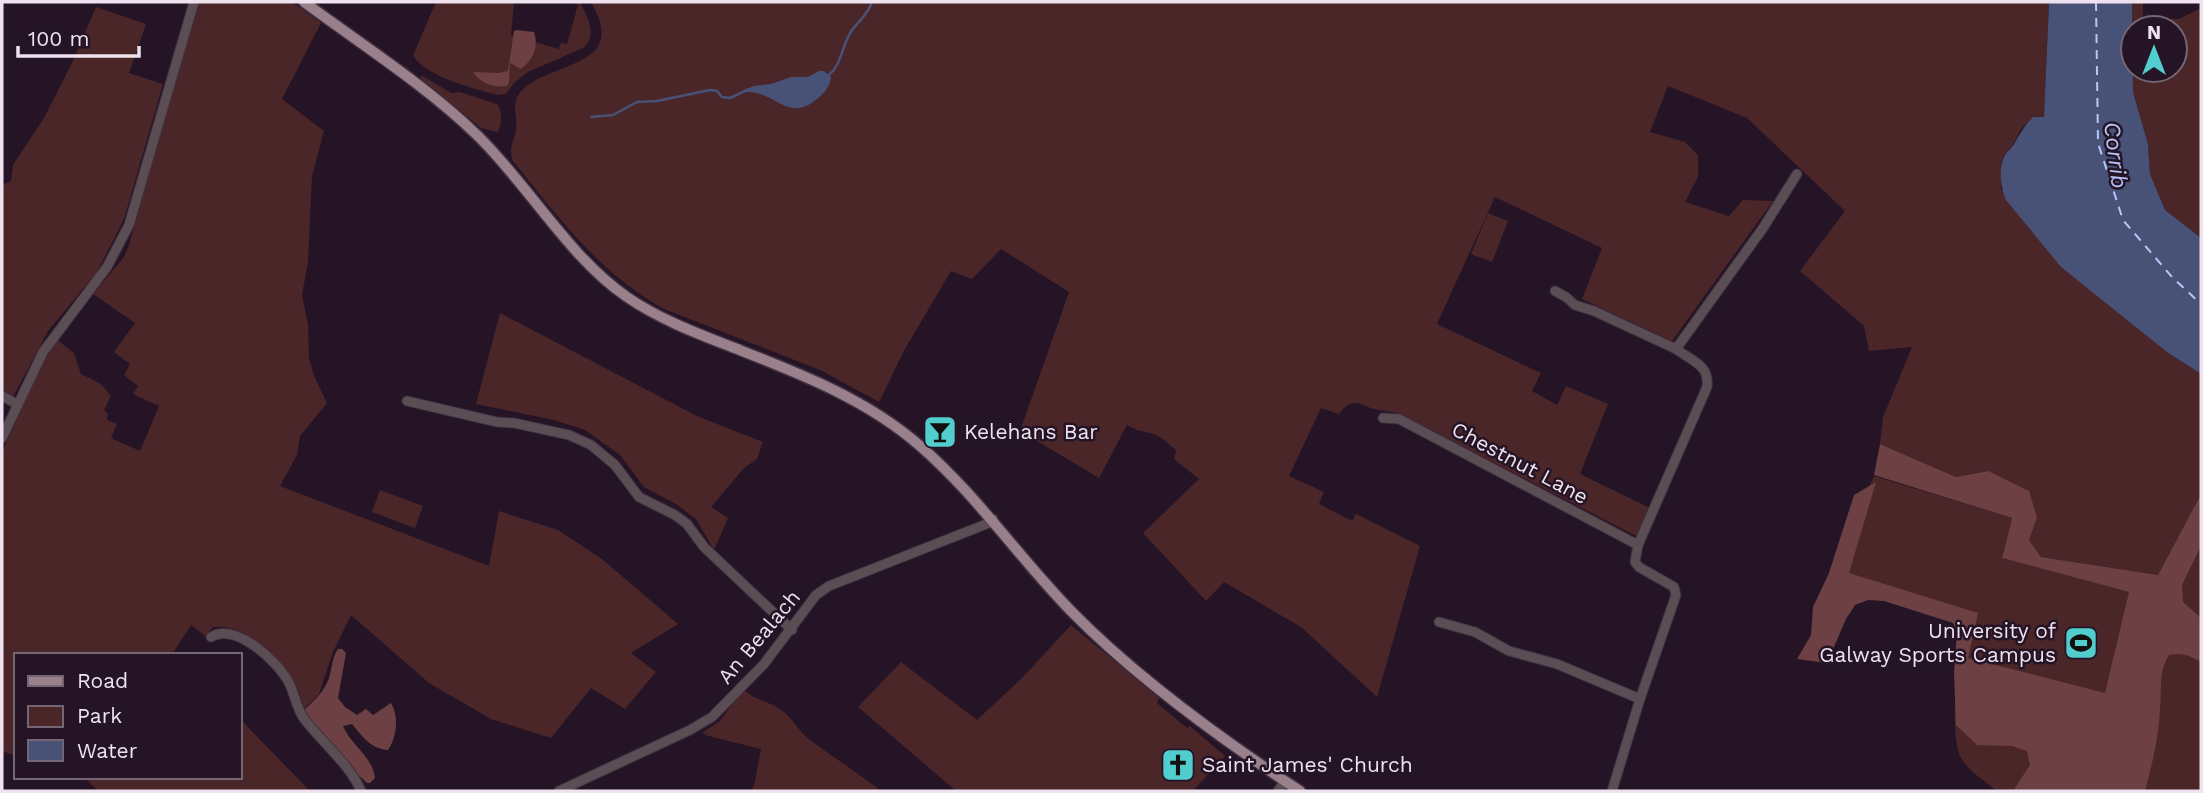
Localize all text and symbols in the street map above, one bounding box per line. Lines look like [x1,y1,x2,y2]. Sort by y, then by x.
scale bar [18,14,138,58]
north arrow [2119,14,2189,84]
text: N [2147,21,2161,44]
text: 100 m [28,26,90,51]
water label: Corrib [2098,120,2133,190]
bar icon: Kelehans Bar [921,413,959,451]
street label: Chestnut Lane [1448,416,1593,509]
place label: Kelehans Bar [964,419,1098,444]
street label: An Bealach [712,585,805,689]
place label: University of Galway Sports Campus [1819,618,2056,667]
sports icon: University of Galway Sports Campus [2062,624,2100,662]
legend [14,653,242,779]
text: Road [77,668,128,693]
text: Park [77,703,122,728]
text: Water [77,738,138,763]
church icon: Saint James' Church [1159,746,1197,784]
place label: Saint James' Church [1202,752,1413,777]

